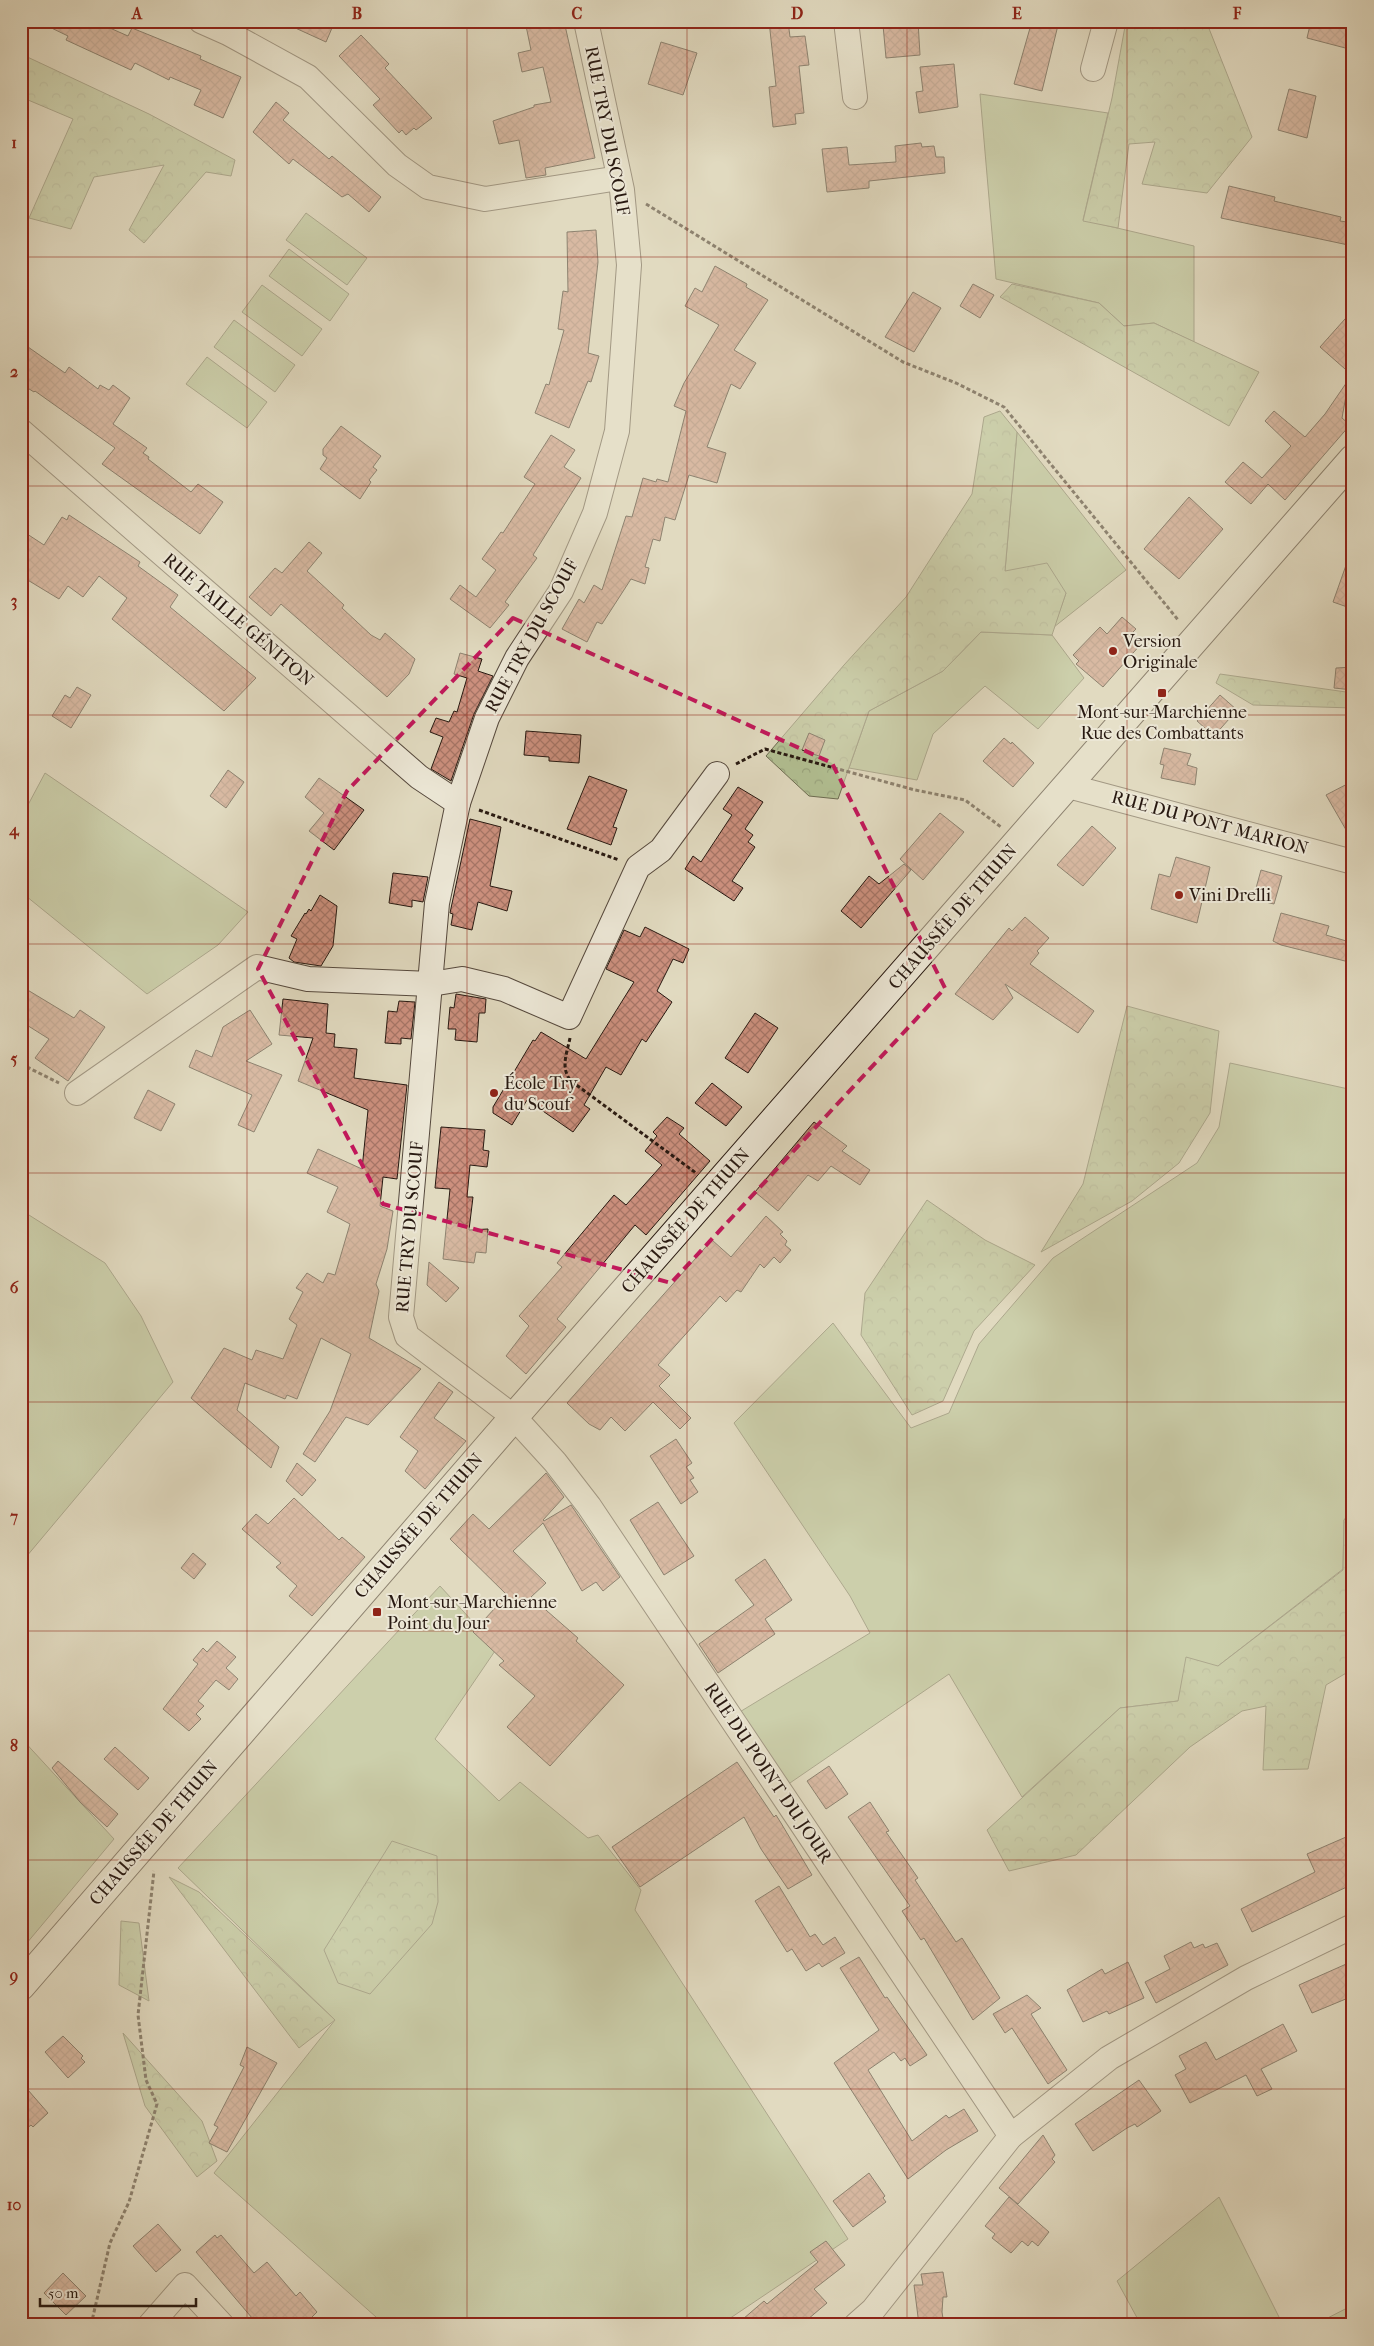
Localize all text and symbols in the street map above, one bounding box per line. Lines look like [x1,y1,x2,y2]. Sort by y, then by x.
text: A [131,4,143,23]
text: B [352,4,362,23]
text: C [572,4,583,23]
text: D [791,4,803,23]
text: E [1012,4,1022,23]
text: F [1232,4,1242,23]
street label: RUE TRY DU SCOUF [580,45,634,218]
text: 1 [11,133,17,152]
text: 2 [10,362,18,381]
street label: RUE TAILLE GÉNITON [159,548,318,691]
street label: RUE TRY DU SCOUF [481,555,583,716]
text: 3 [11,591,17,611]
place label: Version Originale [1122,631,1198,673]
marker: Version Originale [1107,645,1119,657]
marker: Mont-sur-Marchienne Rue des Combattants [1156,687,1168,699]
place label: Mont-sur-Marchienne Rue des Combattants [1077,702,1247,744]
street label: RUE DU PONT MARION [1109,787,1311,859]
text: 4 [8,820,20,840]
street label: CHAUSSÉE DE THUIN [884,839,1022,994]
place label: Vini Drelli [1188,885,1272,906]
marker: Vini Drelli [1173,889,1185,901]
text: 5 [11,1049,18,1068]
place label: École Try du Scouf [504,1072,579,1115]
marker: École Try du Scouf [488,1087,500,1099]
street label: RUE TRY DU SCOUF [392,1140,428,1314]
street label: CHAUSSÉE DE THUIN [617,1143,755,1298]
text: 6 [10,1278,19,1297]
street label: CHAUSSÉE DE THUIN [350,1448,488,1603]
text: 7 [9,1507,18,1526]
place label: Mont-sur-Marchienne Point du Jour [387,1592,557,1634]
marker: Mont-sur-Marchienne Point du Jour [371,1606,383,1618]
street label: RUE DU POINT DU JOUR [700,1679,837,1868]
text: 8 [10,1736,18,1755]
street label: CHAUSSÉE DE THUIN [85,1755,223,1910]
text: 9 [9,1966,18,1986]
text: 10 [7,2195,21,2214]
scale bar [40,2276,196,2308]
text: 50 m [48,2284,79,2302]

